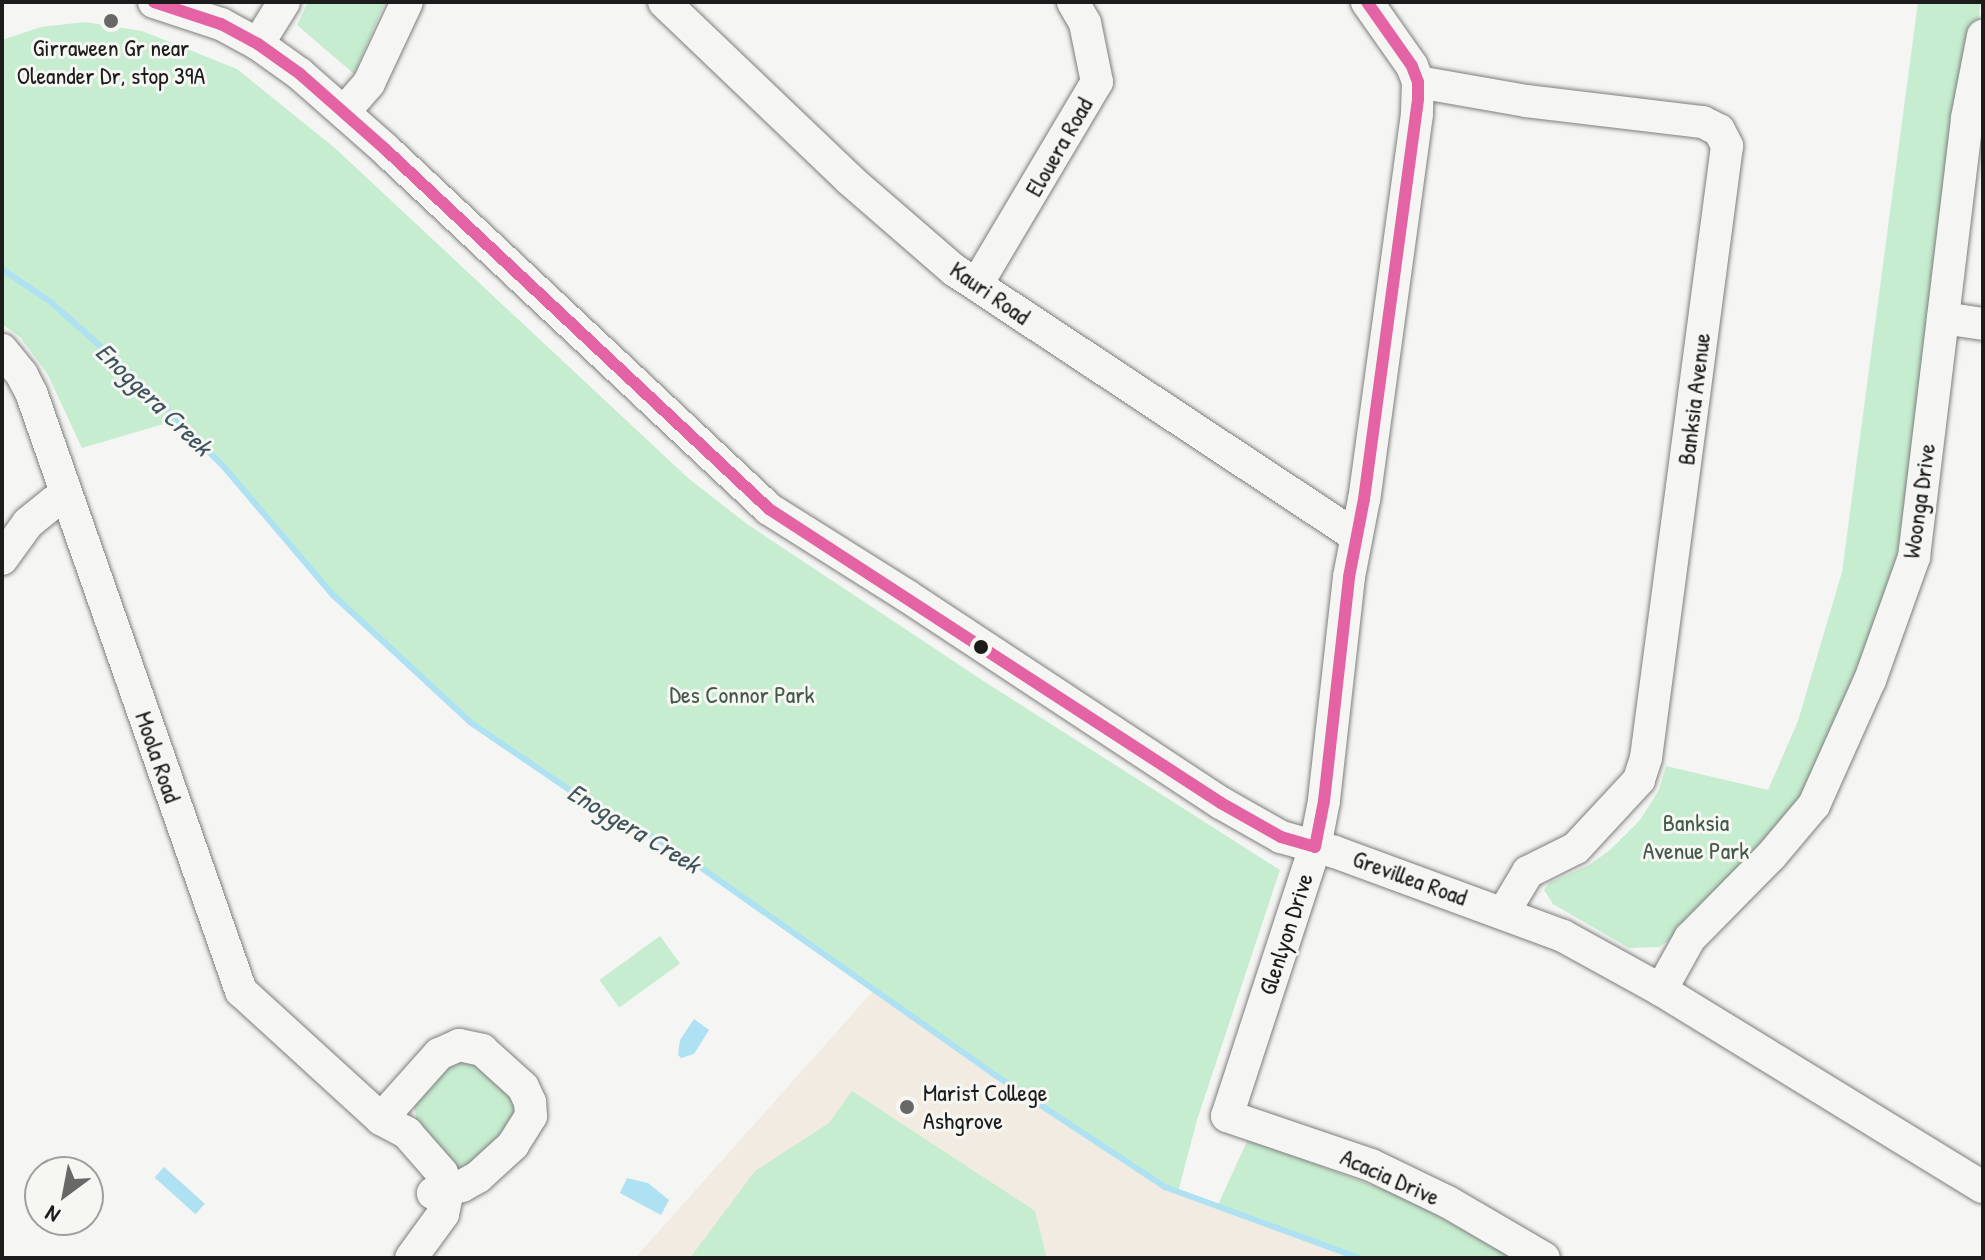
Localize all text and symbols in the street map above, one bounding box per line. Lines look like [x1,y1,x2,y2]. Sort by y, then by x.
marker: Girraween Gr near Oleander Dr, stop 39A [102,12,120,30]
place label: Girraween Gr near Oleander Dr, stop 39A [17,34,205,90]
street label: Elouera Road [1019,92,1099,202]
street label: Kauri Road [944,255,1036,331]
street label: Banksia Avenue [1672,331,1716,467]
water label: Enoggera Creek [90,336,218,462]
street label: Woonga Drive [1897,442,1941,560]
unlabelled marker [973,639,989,655]
park label: Des Connor Park [670,681,814,709]
street label: Moola Road [129,708,187,806]
water label: Enoggera Creek [562,776,706,880]
park label: Banksia Avenue Park [1643,809,1749,865]
street label: Grevillea Road [1349,844,1471,912]
street label: Glenlyon Drive [1253,870,1319,998]
place label: Marist College Ashgrove [923,1079,1047,1135]
marker: Marist College Ashgrove [898,1098,916,1116]
street label: Acacia Drive [1336,1142,1444,1212]
north arrow [24,1156,104,1236]
text: N [39,1199,65,1230]

